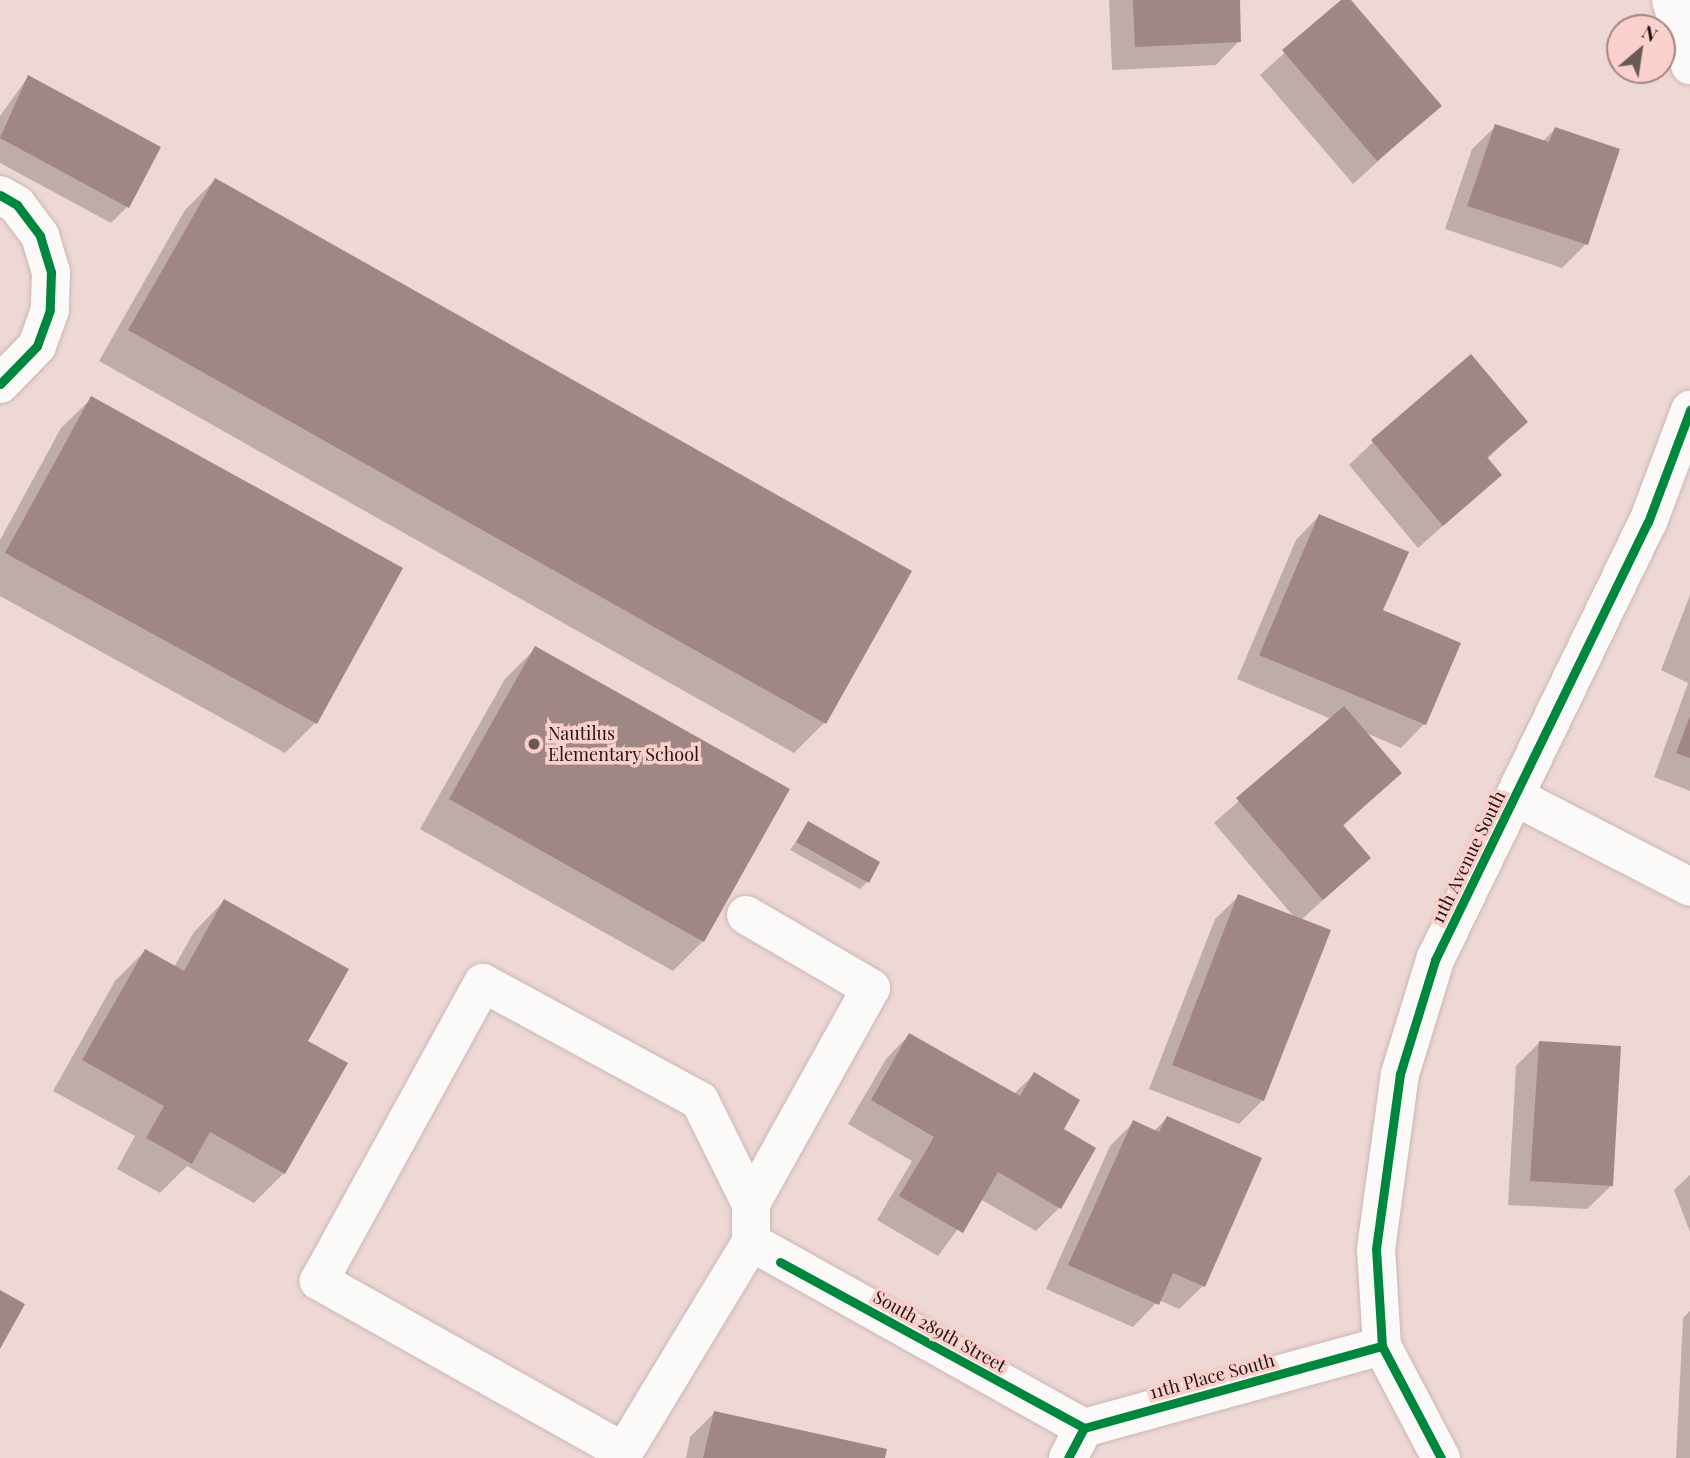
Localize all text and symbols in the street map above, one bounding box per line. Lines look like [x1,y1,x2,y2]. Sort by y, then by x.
north arrow [1606,14,1676,84]
text: N [1638,18,1663,47]
place label: Nautilus Elementary School [548,723,700,766]
marker: Nautilus Elementary School [526,736,542,752]
street label: 11th Avenue South [1426,787,1510,927]
street label: South 289th Street [870,1286,1010,1376]
street label: 11th Place South [1147,1349,1277,1403]

